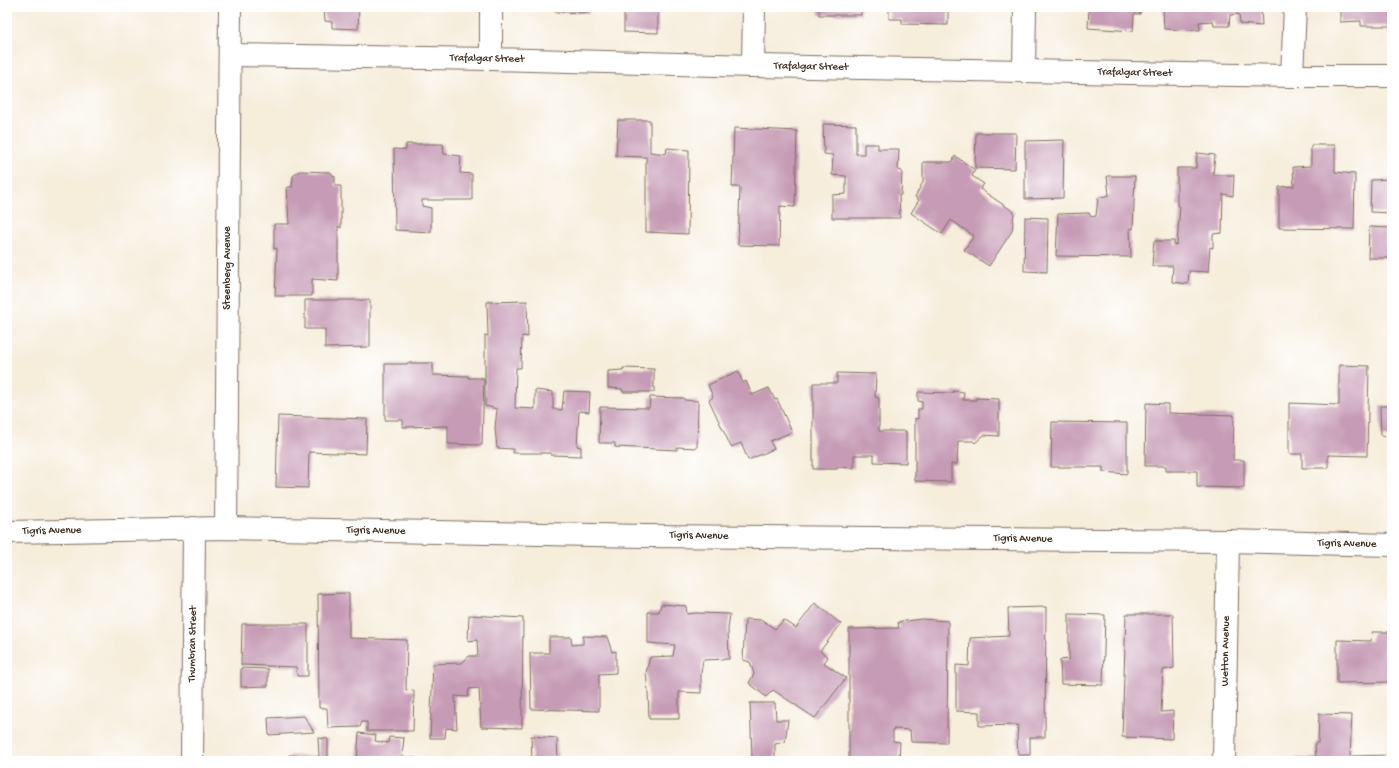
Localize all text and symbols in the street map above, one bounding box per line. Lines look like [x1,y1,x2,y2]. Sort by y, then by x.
street label: Trafalgar Street [449,51,526,66]
street label: Trafalgar Street [773,59,850,74]
street label: Trafalgar Street [1097,65,1174,80]
street label: Steenberg Avenue [222,226,234,310]
street label: Tigris Avenue [21,524,82,538]
street label: Tigris Avenue [345,524,406,538]
street label: Tigris Avenue [668,529,729,543]
street label: Tigris Avenue [992,532,1053,546]
street label: Tigris Avenue [1316,537,1377,551]
street label: Thumbran Street [186,604,200,683]
street label: Wetton Avenue [1219,615,1233,686]

